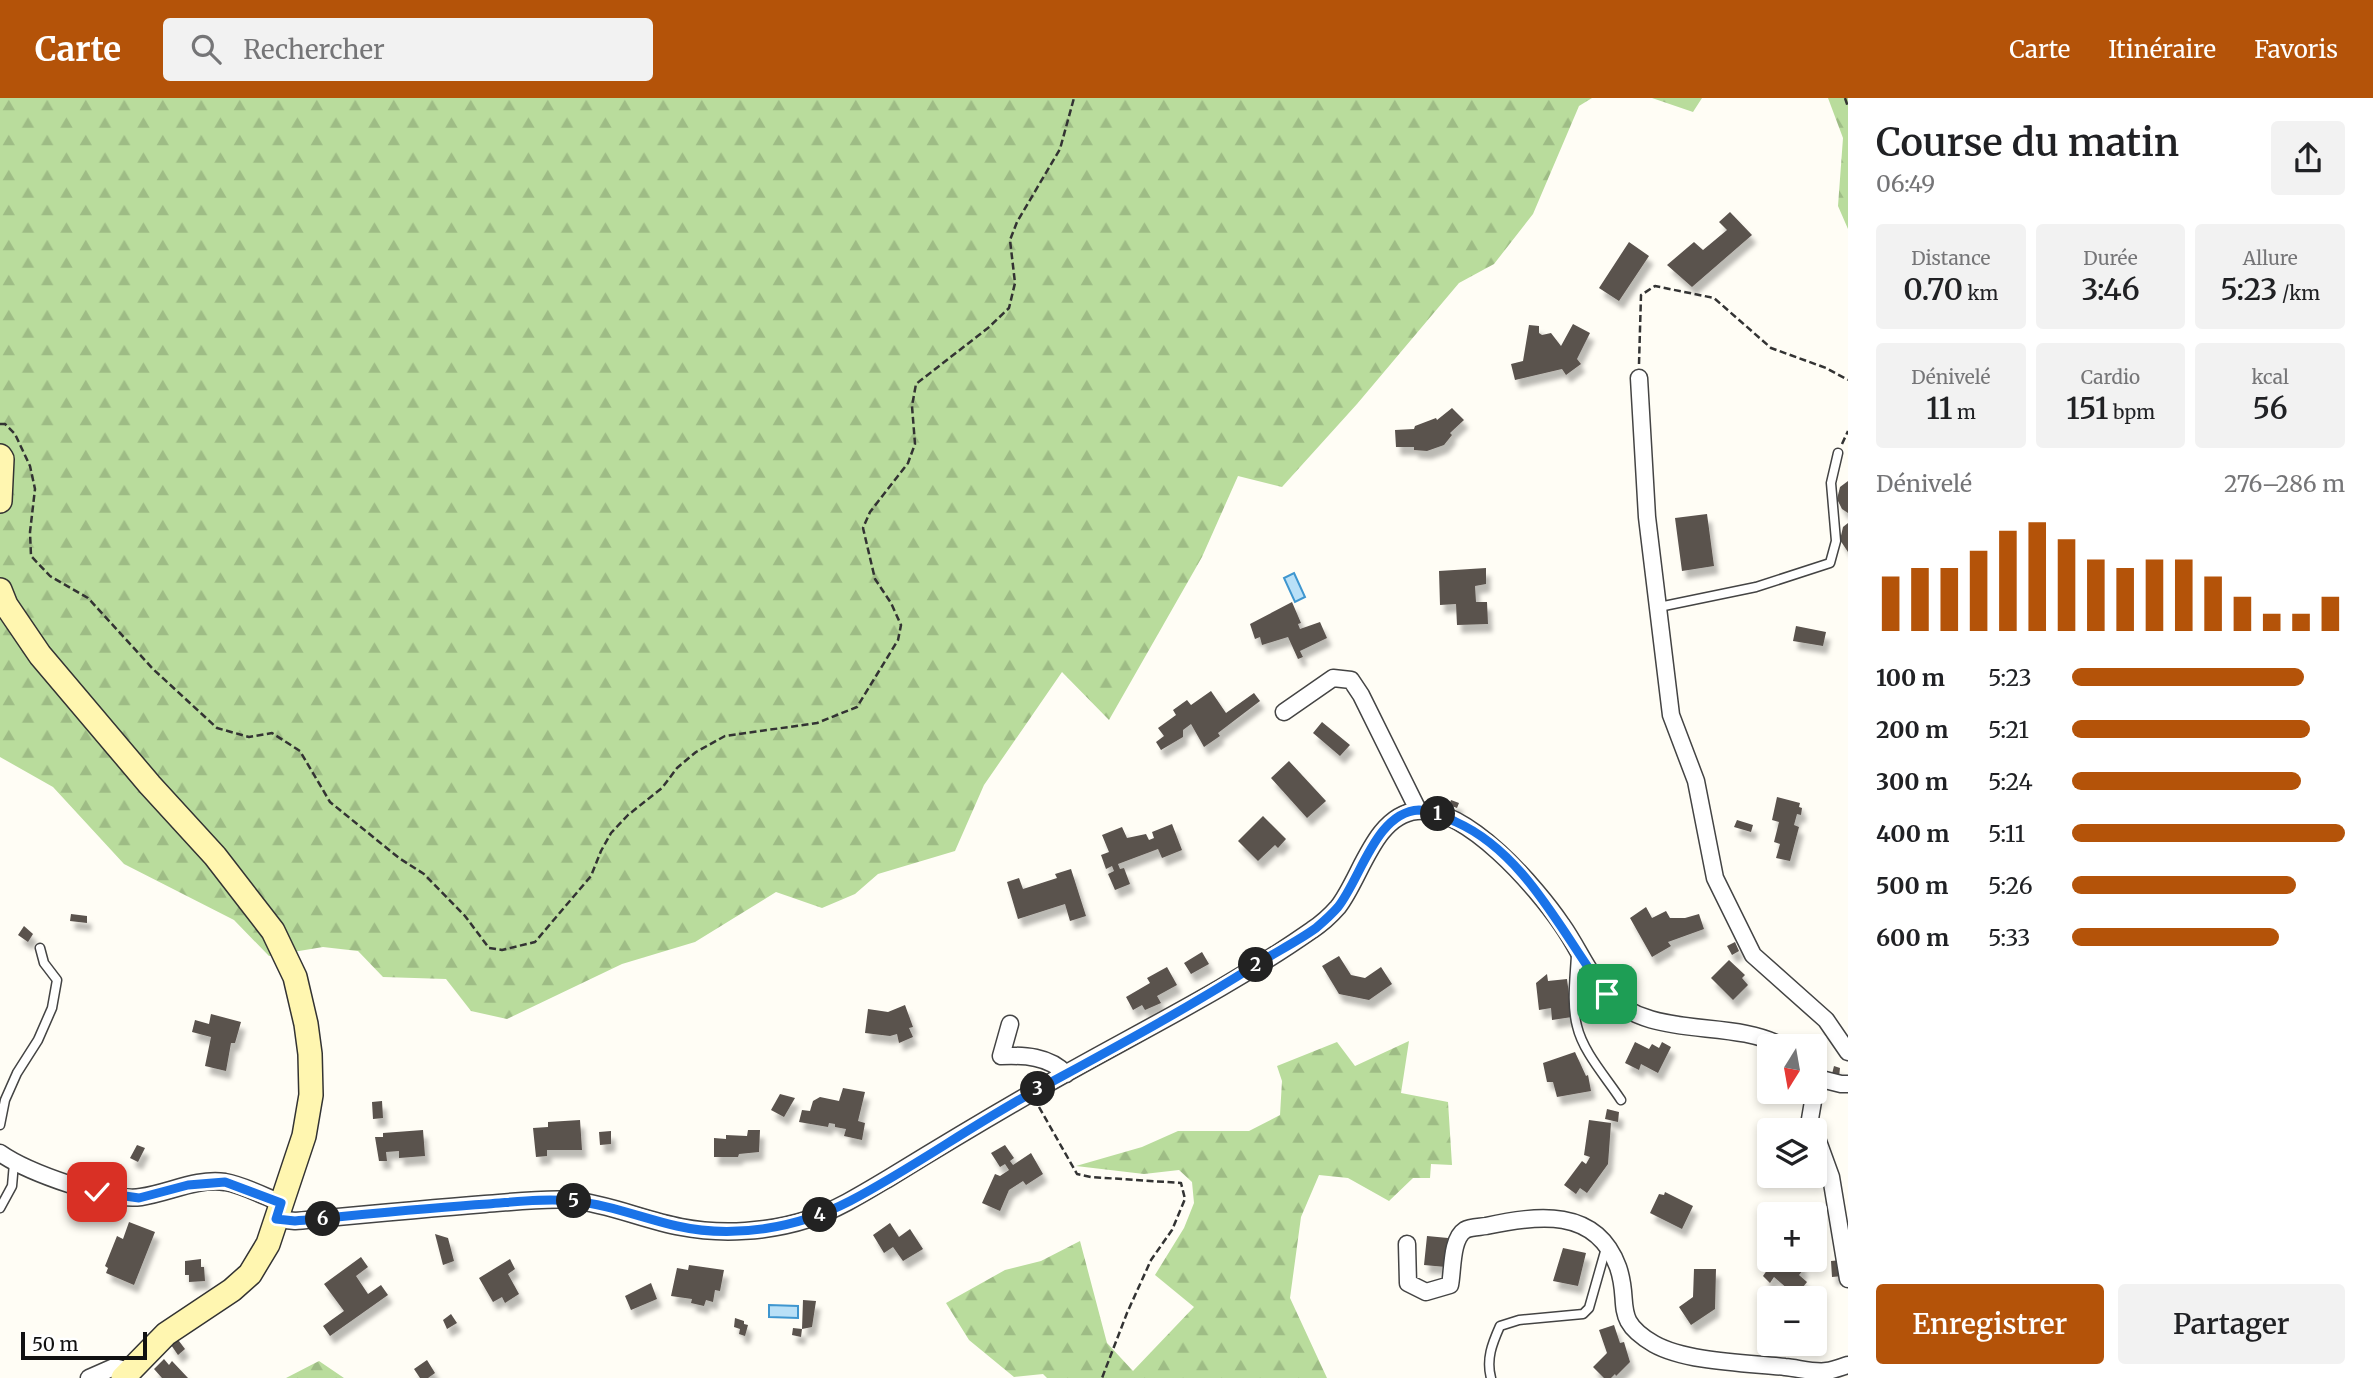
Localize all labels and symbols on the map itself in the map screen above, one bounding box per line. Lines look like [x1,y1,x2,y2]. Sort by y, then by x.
pin: 1 [1420,796,1456,832]
pin: 2 [1238,948,1274,982]
pin [1577,964,1637,1024]
north arrow [1757,1034,1827,1104]
pin: 3 [1020,1072,1056,1107]
pin [67,1162,127,1222]
pin: 5 [556,1184,592,1218]
pin: 4 [802,1198,838,1232]
pin: 6 [306,1202,340,1236]
scale bar [21,1329,147,1361]

